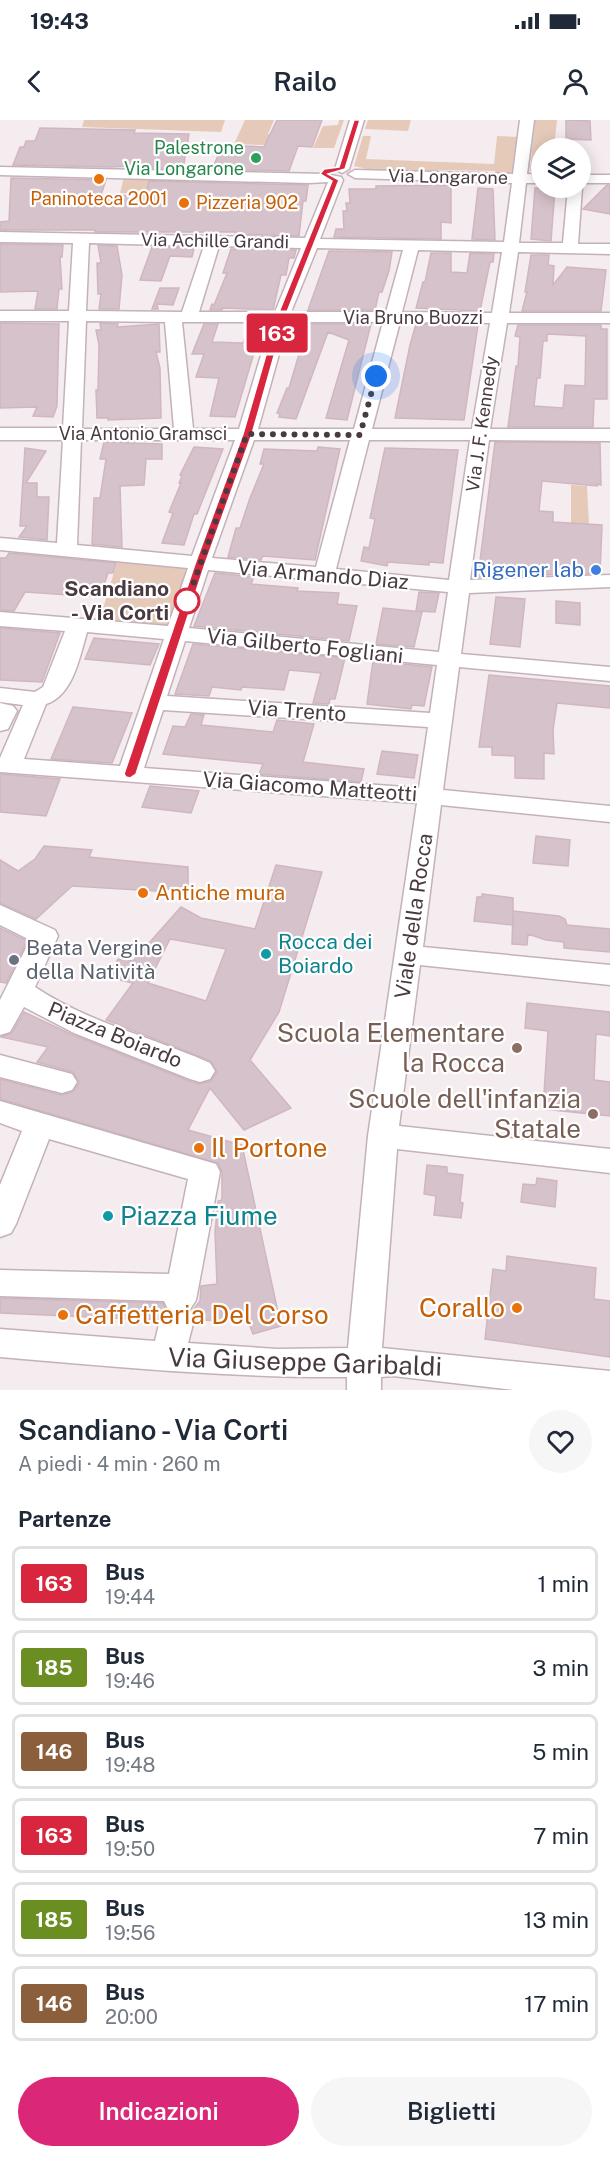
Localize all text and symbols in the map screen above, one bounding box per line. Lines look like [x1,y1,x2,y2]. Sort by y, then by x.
text: 19:43 [30,8,89,34]
icon: back [18,65,51,98]
text: Railo [273,65,337,97]
icon: person [559,65,592,98]
place label: Palestrone Via Longarone [124,137,244,179]
map controls [531,138,591,198]
button: layers [531,138,591,198]
marker: Palestrone Via Longarone [249,151,263,165]
street label: Via Longarone [388,165,508,188]
marker: Paninoteca 2001 [92,172,106,186]
place label: Paninoteca 2001 [30,188,168,209]
place label: Pizzeria 902 [196,192,298,213]
marker: Pizzeria 902 [177,196,191,210]
street label: Via Achille Grandi [141,229,289,252]
street label: Via Bruno Buozzi [343,307,483,328]
line badge: 163 [242,314,312,352]
text: 163 [259,321,295,346]
street label: Via J. F. Kennedy [462,354,501,493]
your location [361,361,391,391]
street label: Via Antonio Gramsci [59,423,227,444]
street label: Via Armando Diaz [236,555,410,594]
place label: Rigener lab [472,557,584,582]
marker: Rigener lab [589,563,603,577]
place label: Scandiano - Via Corti [64,576,169,625]
marker: Scandiano - Via Corti [174,588,200,614]
street label: Via Gilberto Fogliani [206,623,405,668]
street label: Via Trento [247,695,347,726]
street label: Via Giacomo Matteotti [202,767,418,806]
street label: Viale della Rocca [390,832,437,1000]
place label: Antiche mura [155,880,285,905]
marker: Antiche mura [136,886,150,900]
place label: Rocca dei Boiardo [278,929,372,978]
place label: Beata Vergine della Natività [26,935,163,984]
marker: Rocca dei Boiardo [259,947,273,961]
marker: Beata Vergine della Natività [7,953,21,967]
street label: Piazza Boiardo [44,996,186,1073]
place label: Scuola Elementare la Rocca [277,1017,505,1078]
marker: Scuola Elementare la Rocca [510,1041,524,1055]
place label: Scuole dell'infanzia Statale [348,1083,581,1144]
marker: Scuole dell'infanzia Statale [586,1107,600,1121]
place label: Il Portone [211,1132,328,1163]
marker: Il Portone [192,1141,206,1155]
place label: Piazza Fiume [120,1200,278,1231]
marker: Piazza Fiume [101,1209,115,1223]
place label: Corallo [419,1292,505,1323]
place label: Caffetteria Del Corso [75,1299,329,1330]
marker: Corallo [510,1301,524,1315]
marker: Caffetteria Del Corso [56,1308,70,1322]
street label: Via Giuseppe Garibaldi [167,1341,443,1382]
button: heart [529,1410,592,1473]
text: Scandiano - Via Corti [18,1413,288,1446]
text: A piedi · 4 min · 260 m [18,1452,221,1476]
text: Partenze [18,1506,111,1532]
text: Bus [105,1559,145,1585]
text: 163 [36,1571,72,1596]
text: 1 min [537,1571,589,1597]
text: 19:44 [105,1585,155,1609]
text: Bus [105,1643,145,1669]
text: 185 [35,1655,73,1680]
text: 3 min [532,1655,589,1681]
text: 19:46 [105,1669,155,1693]
text: Bus [105,1727,145,1753]
text: 146 [36,1739,72,1764]
text: 5 min [532,1739,589,1765]
text: 19:48 [105,1753,156,1777]
text: Bus [105,1811,145,1837]
text: 163 [36,1823,72,1848]
text: 7 min [533,1823,589,1849]
text: 19:50 [105,1837,155,1861]
text: Bus [105,1895,145,1921]
text: 185 [35,1907,73,1932]
text: 13 min [524,1907,589,1933]
text: 19:56 [105,1921,155,1945]
text: Bus [105,1979,145,2005]
text: 146 [36,1991,72,2016]
text: 17 min [524,1991,589,2017]
text: 20:00 [105,2005,158,2029]
button: Indicazioni [18,2077,299,2146]
button: Biglietti [311,2077,592,2146]

